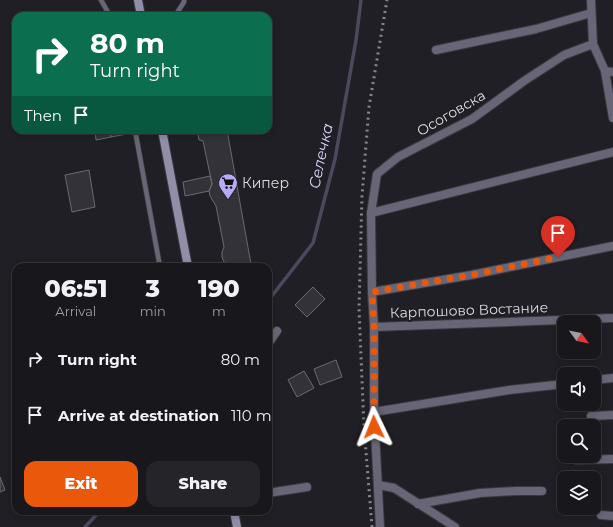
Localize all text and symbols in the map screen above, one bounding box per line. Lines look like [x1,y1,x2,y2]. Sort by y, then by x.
text: 80 m [90,26,165,60]
icon: right [24,28,76,80]
text: Turn right [90,60,180,82]
street label: Осоговска [413,86,489,140]
icon: arrive [70,104,92,126]
text: Then [24,106,62,125]
water label: Селечка [304,121,337,190]
supermarket icon: Кипер [217,172,239,200]
place label: Кипер [242,174,289,192]
pin [541,216,575,257]
icon: arrive [547,222,569,244]
text: 06:51 [44,274,107,303]
text: 3 [145,274,160,303]
text: 190 [198,274,240,303]
street label: Карпошово Востание [390,298,548,322]
text: Arrival [55,303,96,319]
text: min [140,303,166,319]
text: m [212,303,226,319]
north arrow [557,315,601,359]
map controls [557,315,601,515]
icon: right [24,348,46,370]
text: Turn right [58,350,137,369]
text: 80 m [221,350,260,369]
button: sound [557,367,601,411]
icon: arrive [24,404,46,426]
text: Arrive at destination [58,406,219,425]
text: 110 m [231,406,272,425]
position arrow [353,406,395,448]
button: search [557,419,601,463]
button: Exit [24,461,138,507]
button: Share [146,461,260,507]
button: layers [557,471,601,515]

